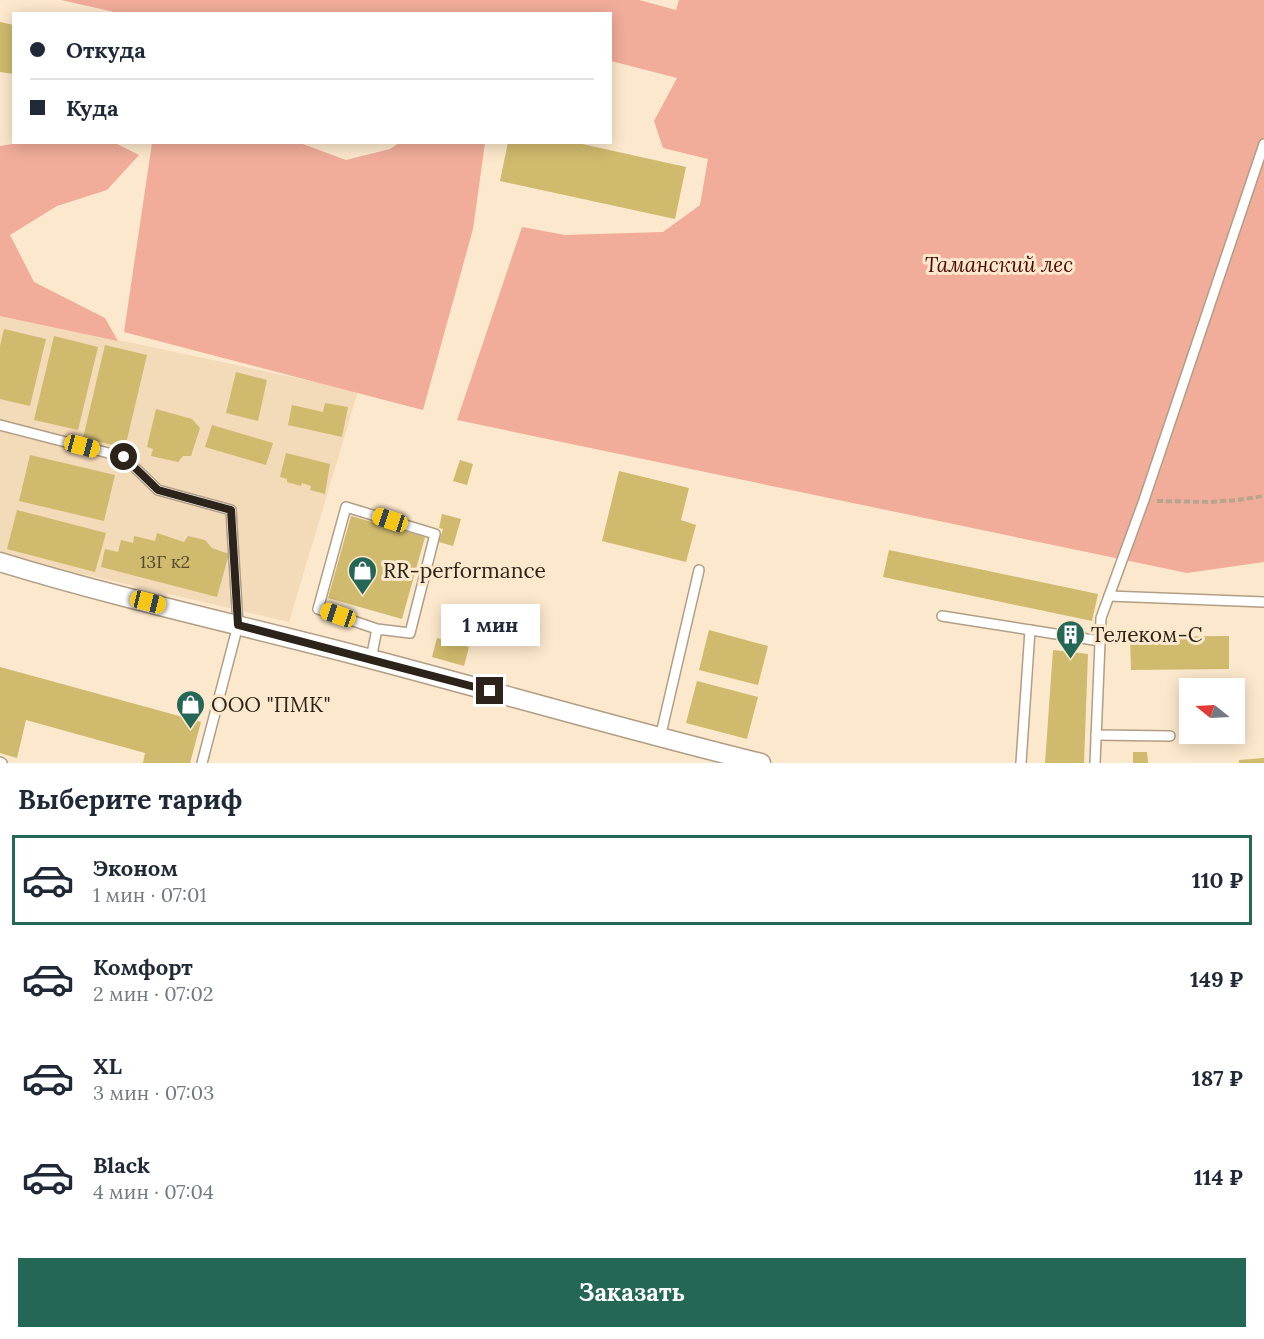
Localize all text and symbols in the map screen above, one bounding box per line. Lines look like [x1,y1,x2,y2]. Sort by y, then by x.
text: Откуда [66,36,146,64]
text: Куда [66,94,118,122]
park label: Таманский лес [925,251,1073,278]
car [62,433,102,459]
route start [110,443,137,470]
car [370,506,410,534]
house number: 13Г к2 [140,550,190,573]
shop icon: RR-performance [346,554,378,596]
place label: RR-performance [383,557,546,584]
car [128,589,168,615]
car [318,601,358,629]
callout: 1 мин [440,604,540,646]
text: 1 мин [463,612,518,637]
building icon: Телеком-С [1054,618,1086,660]
place label: Телеком-С [1091,621,1203,648]
route end [476,677,503,704]
north arrow [1179,678,1245,744]
map controls [1179,678,1245,744]
shop icon: ООО "ПМК" [174,688,206,730]
place label: ООО "ПМК" [211,691,331,718]
text: Выберите тариф [18,782,242,816]
icon: car [21,853,75,907]
text: Эконом [93,854,178,882]
text: 110 ₽ [1192,866,1243,894]
text: 1 мин · 07:01 [93,882,207,907]
icon: car [21,952,75,1006]
text: Комфорт [93,953,193,981]
text: 149 ₽ [1190,965,1243,993]
text: 2 мин · 07:02 [93,981,213,1006]
icon: car [21,1051,75,1105]
text: XL [93,1052,122,1080]
text: 187 ₽ [1192,1064,1243,1092]
text: 3 мин · 07:03 [93,1080,214,1105]
icon: car [21,1150,75,1204]
text: Black [93,1151,150,1179]
text: 114 ₽ [1194,1163,1243,1191]
text: 4 мин · 07:04 [93,1179,214,1204]
button: Заказать [18,1258,1246,1327]

